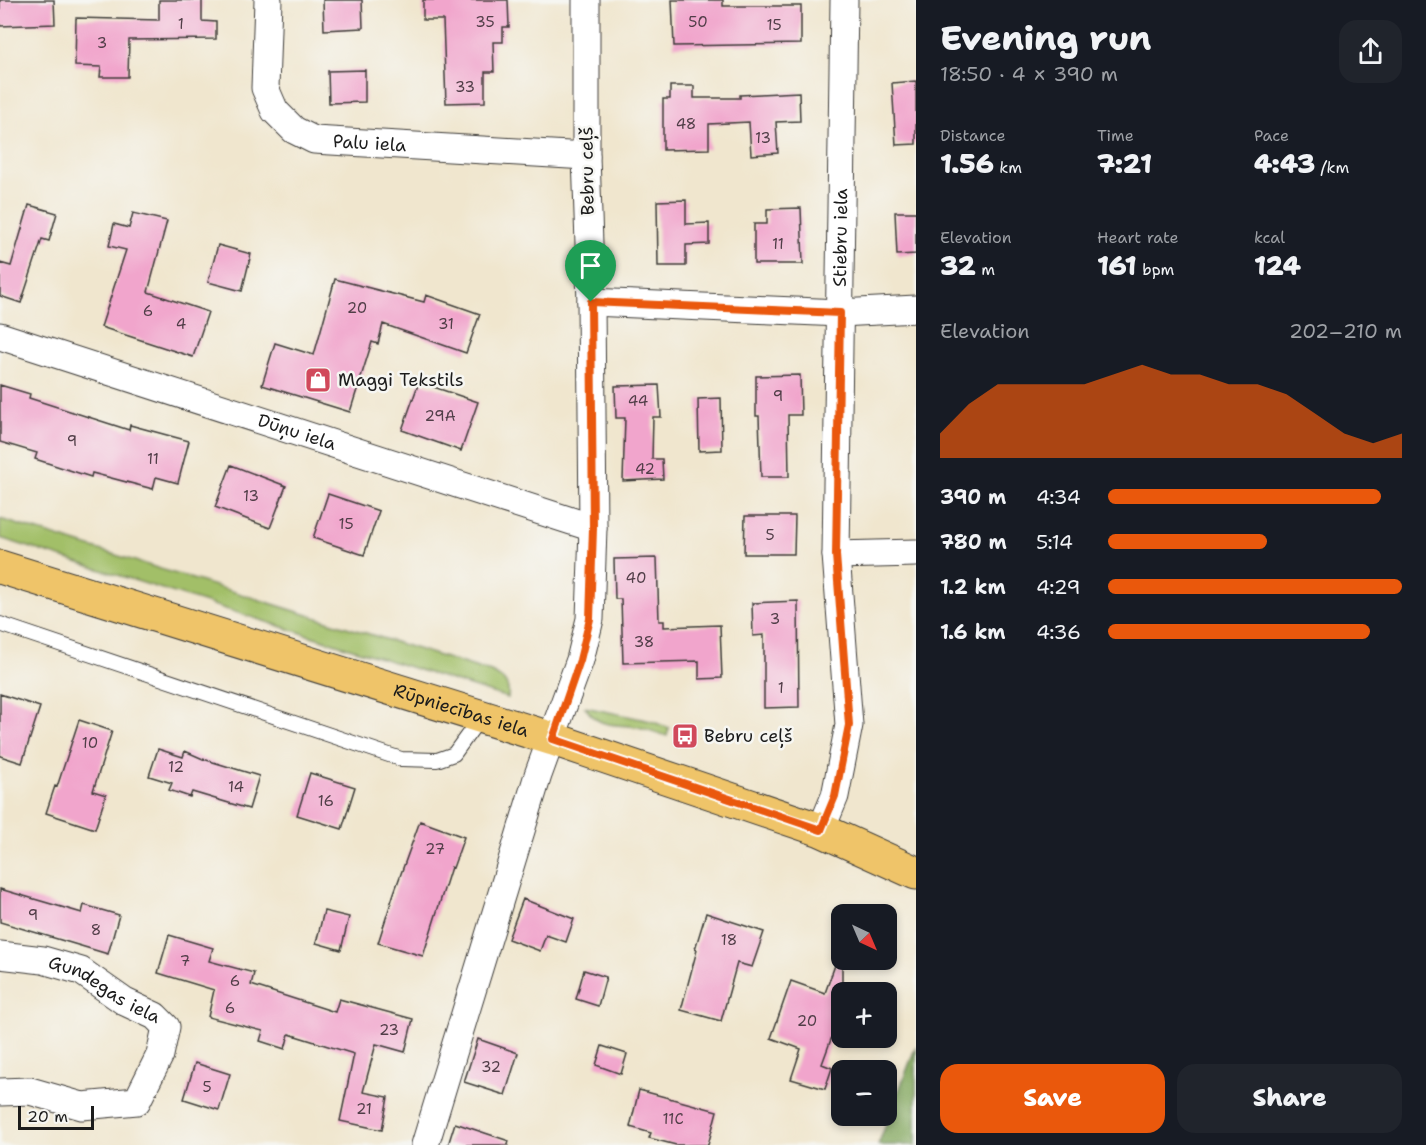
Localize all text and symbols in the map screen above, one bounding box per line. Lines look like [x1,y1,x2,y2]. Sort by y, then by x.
house number: 35 [475,12,495,32]
house number: 50 [688,12,708,32]
house number: 1 [178,14,184,34]
house number: 15 [766,15,782,35]
text: Evening run [940,16,1151,61]
button: share [1339,20,1402,83]
house number: 3 [97,33,107,53]
text: 18:50 · 4 × 390 m [940,61,1118,87]
house number: 33 [455,77,475,97]
house number: 48 [676,114,696,134]
text: Distance [940,125,1006,146]
text: Time [1097,125,1134,146]
text: Pace [1254,125,1289,146]
street label: Bebru ceļš [574,126,600,216]
house number: 13 [755,128,771,148]
street label: Palu iela [332,129,407,157]
text: 1.56 [940,146,994,181]
text: 7:21 [1097,146,1152,181]
text: 4:43 [1254,146,1315,181]
text: km [994,157,1022,178]
text: /km [1315,157,1349,178]
street label: Stiebru iela [828,188,853,287]
text: Elevation [940,227,1012,248]
text: Heart rate [1097,227,1179,248]
text: kcal [1254,227,1285,248]
house number: 11 [772,234,784,254]
pin [565,240,616,302]
text: 32 [940,248,976,283]
text: 161 [1097,248,1137,283]
text: 124 [1254,248,1301,283]
icon: arrive [574,249,607,282]
text: m [976,259,995,280]
text: bpm [1137,259,1174,280]
house number: 20 [347,298,367,318]
house number: 6 [143,301,153,321]
house number: 4 [176,314,186,334]
house number: 31 [438,314,454,334]
text: Elevation [940,318,1030,344]
text: 202–210 m [1289,318,1402,344]
shop icon: Maggi Tekstils [303,365,333,395]
place label: Maggi Tekstils [338,368,464,392]
house number: 9 [773,386,783,406]
house number: 44 [628,391,648,411]
house number: 29A [424,406,456,426]
street label: Dūņu iela [255,408,339,456]
house number: 9 [67,431,77,451]
house number: 11 [147,449,159,469]
house number: 42 [635,459,655,479]
text: 390 m [940,484,1006,510]
text: 4:34 [1036,484,1081,510]
house number: 13 [243,486,259,506]
house number: 15 [338,514,354,534]
house number: 5 [765,525,775,545]
text: 780 m [940,529,1007,555]
text: 5:14 [1036,529,1073,555]
house number: 40 [626,568,646,588]
text: 1.2 km [940,574,1006,600]
text: 4:29 [1036,574,1081,600]
house number: 3 [770,609,780,629]
text: 1.6 km [940,619,1006,645]
text: 4:36 [1036,619,1081,645]
house number: 38 [634,632,654,652]
street label: Rūpniecības iela [390,678,532,743]
house number: 1 [778,678,784,698]
bus stop icon: Bebru ceļš [670,721,700,751]
place label: Bebru ceļš [704,724,793,748]
house number: 10 [82,733,98,753]
house number: 12 [168,757,184,777]
house number: 14 [228,777,244,797]
house number: 16 [318,791,334,811]
house number: 27 [425,839,445,859]
north arrow [831,904,897,970]
map controls [831,904,897,1126]
house number: 9 [28,905,38,925]
house number: 8 [91,920,101,940]
house number: 18 [721,930,737,950]
street label: Gundegas iela [46,950,164,1029]
house number: 7 [180,951,190,971]
house number: 6 [230,971,240,991]
button: + [831,982,897,1048]
house number: 6 [225,998,235,1018]
house number: 20 [797,1011,817,1031]
house number: 23 [379,1020,399,1040]
house number: 32 [481,1057,501,1077]
button: − [831,1060,897,1126]
button: Save [940,1064,1165,1133]
button: Share [1177,1064,1402,1133]
house number: 5 [202,1077,212,1097]
house number: 21 [356,1099,372,1119]
scale bar [18,1103,94,1130]
text: 20 m [27,1106,68,1127]
house number: 11C [662,1109,684,1129]

